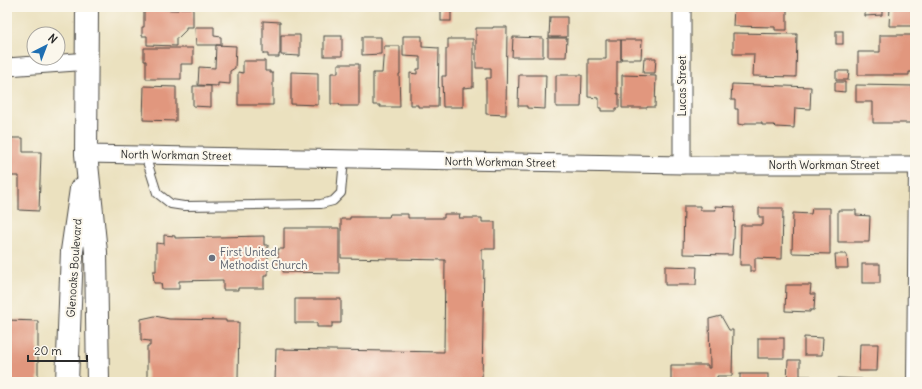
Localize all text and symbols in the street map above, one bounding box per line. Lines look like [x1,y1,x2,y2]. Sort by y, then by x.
north arrow [26,26,66,66]
text: N [45,31,60,46]
street label: Lucas Street [675,55,689,117]
street label: North Workman Street [120,147,232,163]
street label: North Workman Street [444,154,556,170]
street label: North Workman Street [768,158,880,172]
street label: Glenoaks Boulevard [64,218,84,318]
place label: First United Methodist Church [220,245,308,272]
marker: First United Methodist Church [207,253,217,263]
scale bar [28,337,87,363]
text: 20 m [34,343,62,358]

